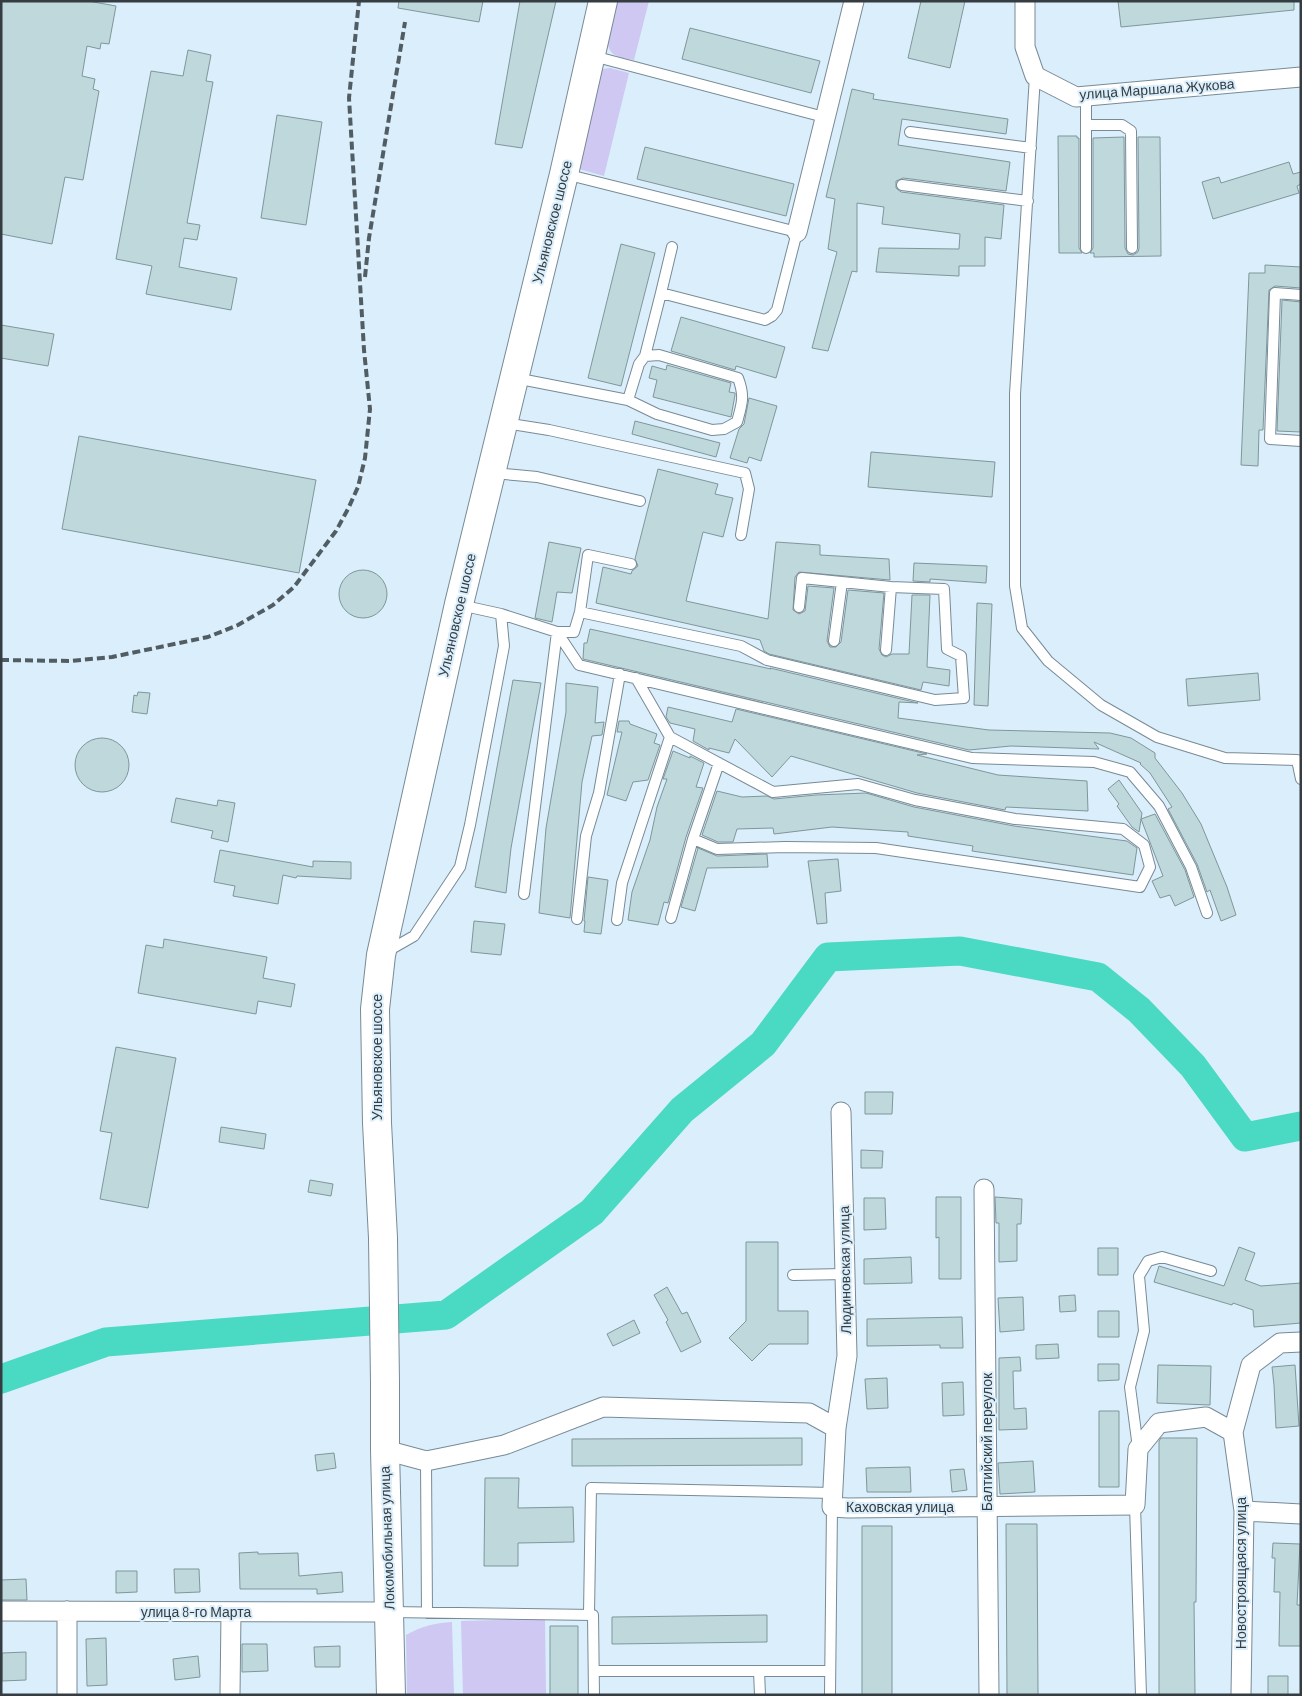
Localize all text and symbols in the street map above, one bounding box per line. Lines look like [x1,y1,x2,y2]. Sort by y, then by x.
street label: улица Маршала Жукова [1079,75,1235,102]
street label: Ульяновское шоссе [528,158,575,285]
street label: Ульяновское шоссе [434,551,479,678]
street label: Ульяновское шоссе [368,994,385,1120]
street label: Людиновская улица [835,1206,854,1334]
street label: Балтийский переулок [978,1372,995,1511]
street label: Локомобильная улица [375,1465,398,1610]
street label: Новостроящаяся улица [1232,1497,1249,1649]
street label: Каховская улица [846,1498,954,1515]
street label: улица 8-го Марта [141,1603,252,1620]

